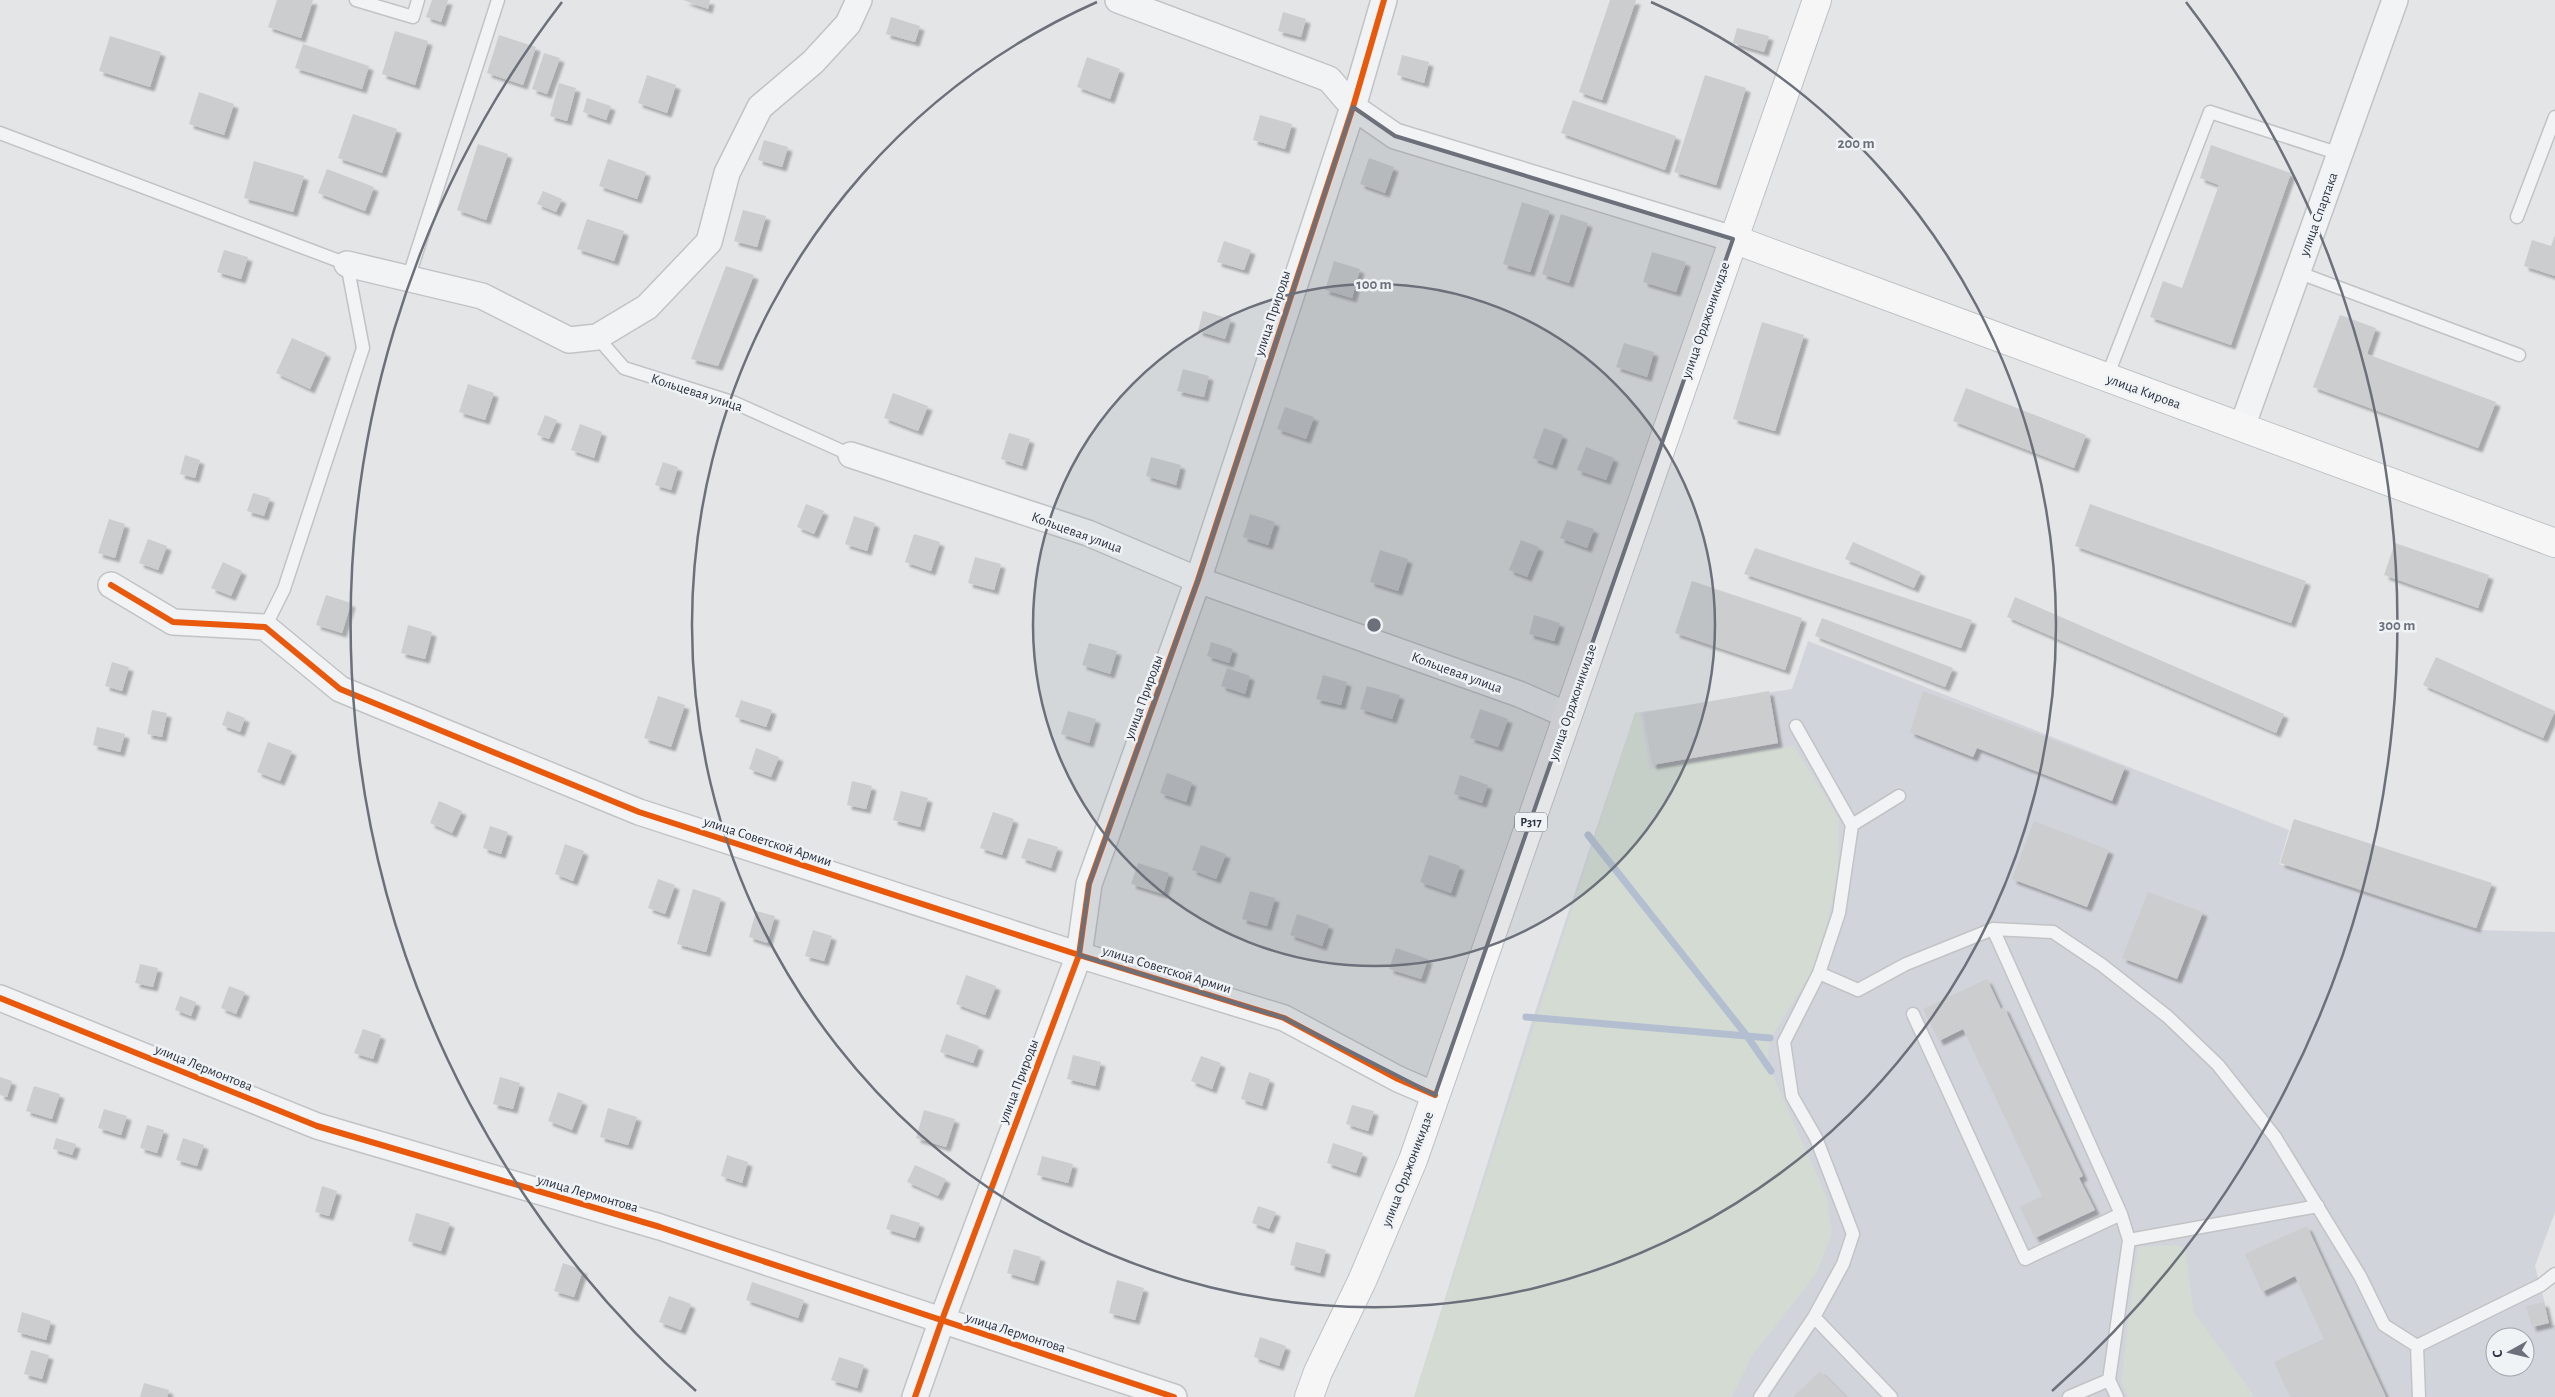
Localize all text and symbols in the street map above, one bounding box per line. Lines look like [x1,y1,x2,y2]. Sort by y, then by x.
text: 200 m [1837,136,1875,151]
street label: улица Спартака [2297,170,2341,259]
street label: улица Орджоникидзе [1679,260,1732,381]
street label: улица Природы [1252,269,1293,359]
text: 100 m [1356,277,1392,292]
street label: Кольцевая улица [649,372,745,415]
street label: улица Кирова [2104,372,2183,412]
street label: Кольцевая улица [1029,510,1125,556]
centre of rings [1365,616,1383,634]
text: 300 m [2379,618,2415,633]
street label: улица Орджоникидзе [1546,642,1599,763]
street label: Кольцевая улица [1409,650,1505,696]
street label: улица Природы [1122,653,1166,742]
road number: Р317 [1515,812,1547,832]
street label: улица Советской Армии [701,814,834,869]
street label: улица Советской Армии [1100,943,1233,996]
street label: улица Природы [996,1037,1041,1126]
street label: улица Лермонтова [152,1042,255,1094]
street label: улица Орджоникидзе [1379,1110,1436,1230]
street label: улица Лермонтова [535,1173,640,1215]
street label: улица Лермонтова [963,1310,1068,1356]
north arrow [2485,1327,2535,1377]
text: С [2491,1349,2506,1358]

